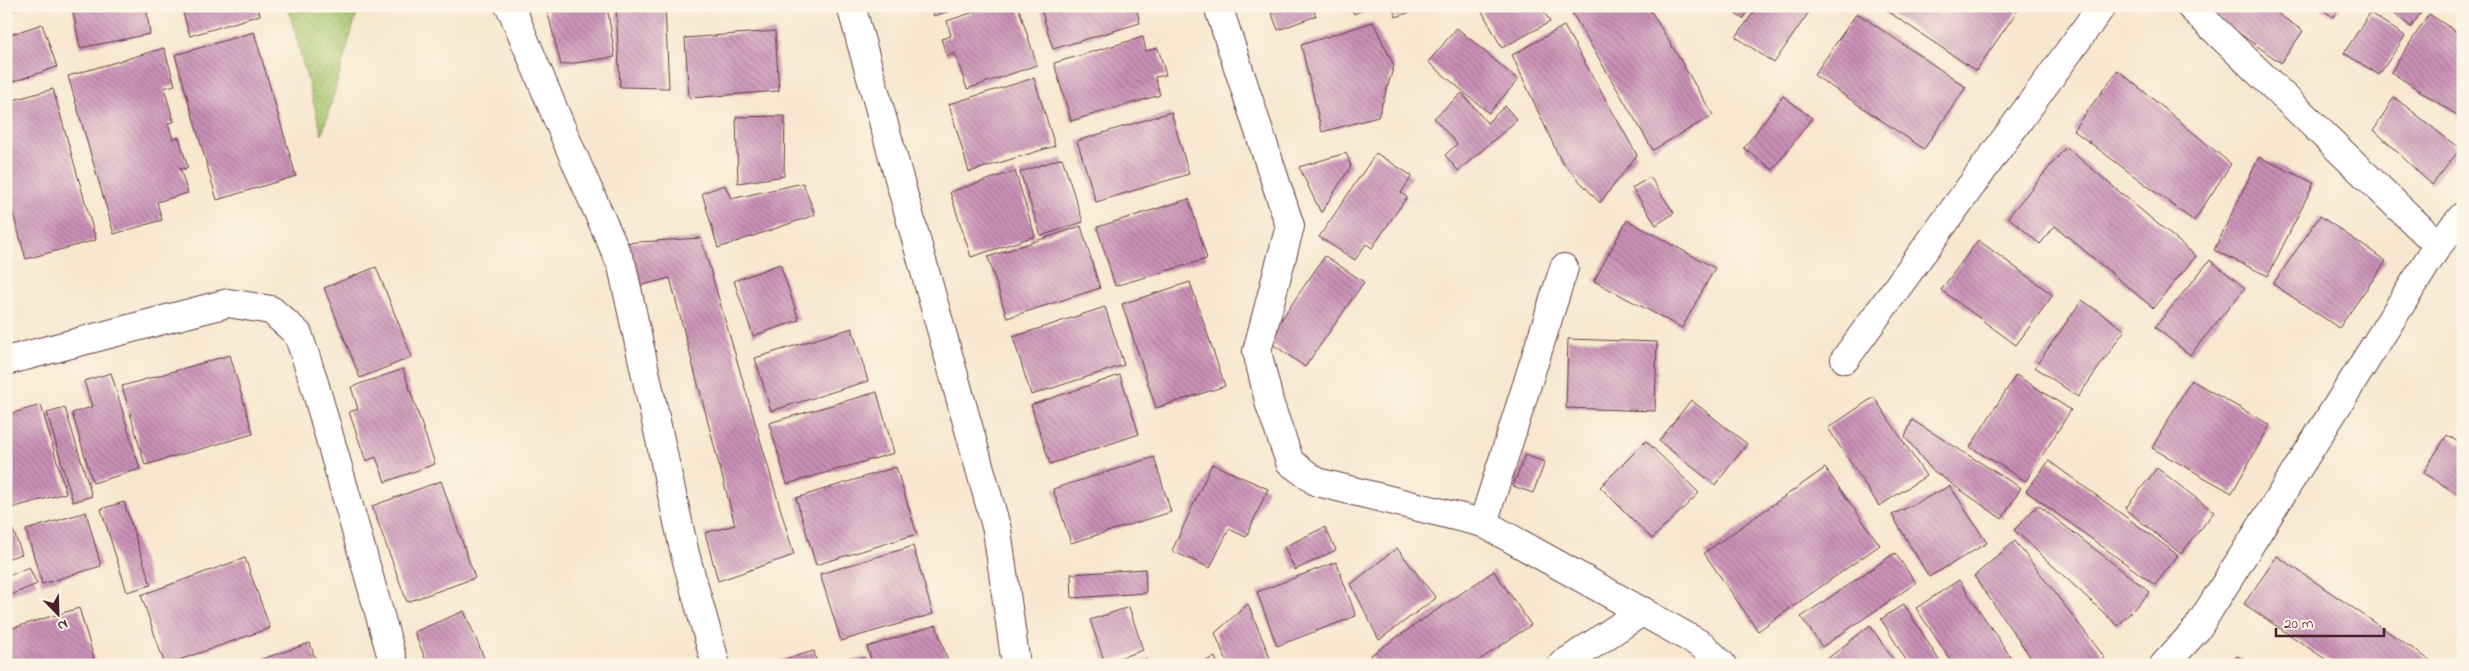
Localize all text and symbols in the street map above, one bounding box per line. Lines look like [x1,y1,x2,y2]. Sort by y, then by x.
north arrow [32,588,82,638]
scale bar [2276,606,2384,638]
text: N [54,613,71,636]
text: 20 m [2284,613,2314,635]

